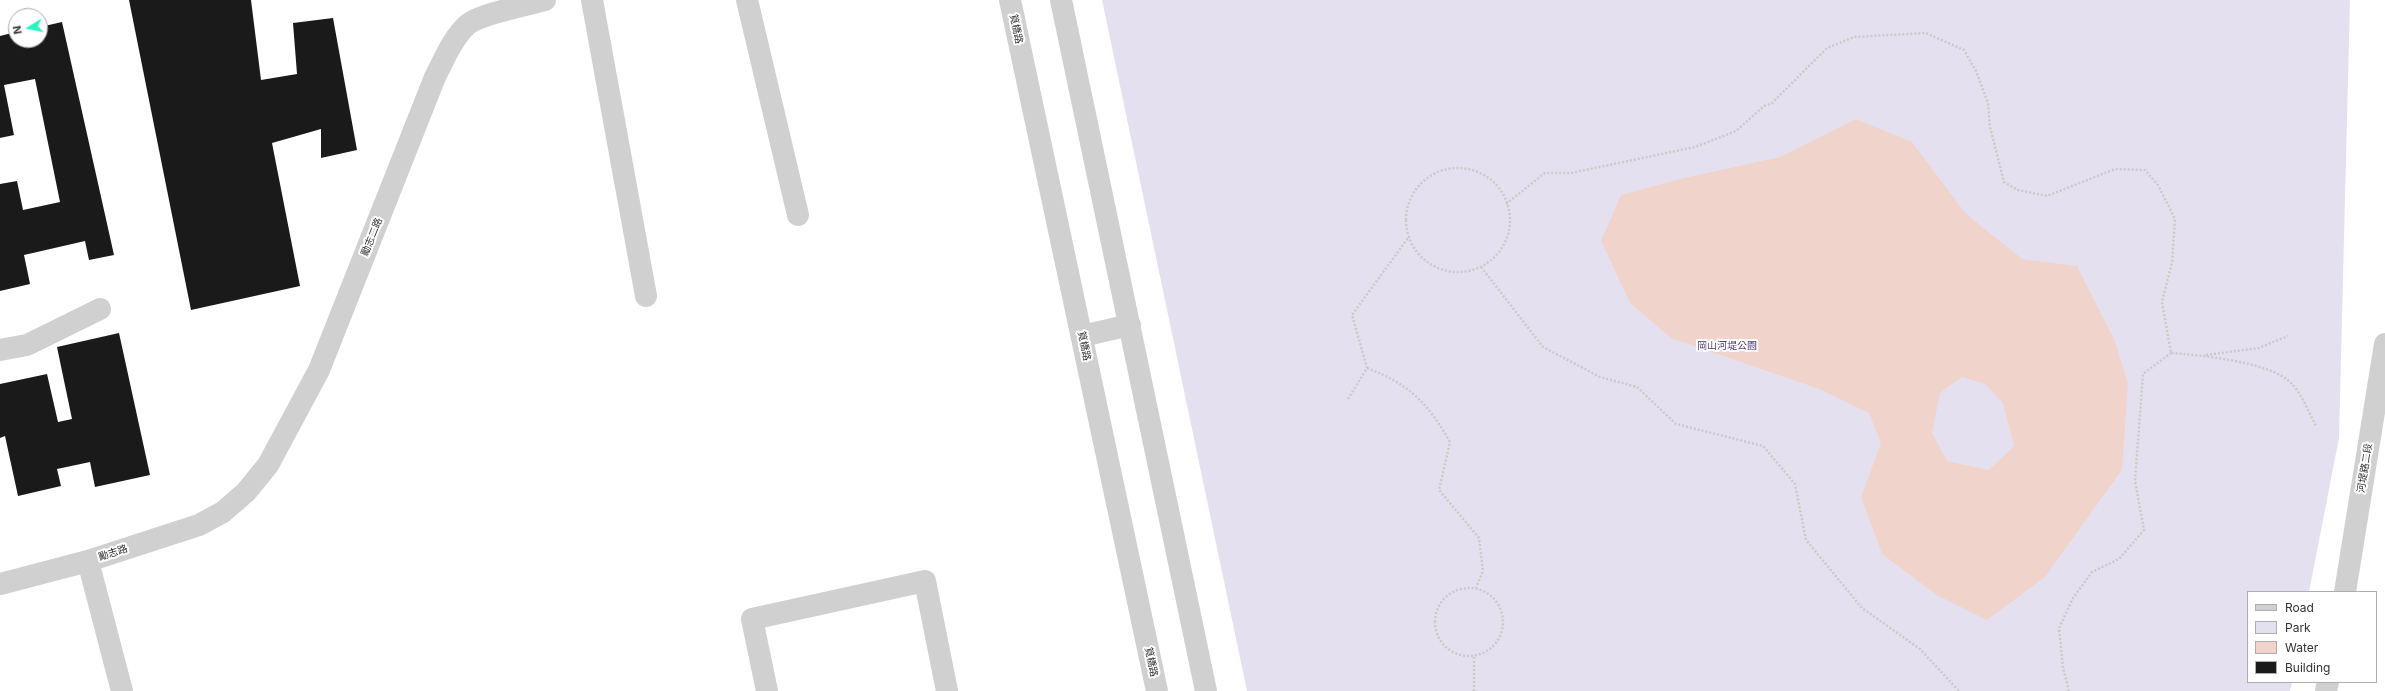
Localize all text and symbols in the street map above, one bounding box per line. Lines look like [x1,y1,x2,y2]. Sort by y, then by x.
north arrow [8,8,48,48]
street label: 筧橋路 [1007,13,1025,45]
text: N [10,25,25,35]
street label: 勵志二路 [359,216,385,258]
street label: 筧橋路 [1075,330,1093,362]
park label: 岡山河堤公園 [1697,340,1757,352]
street label: 河堤路二段 [2355,442,2375,494]
street label: 勵志路 [97,543,129,563]
legend [2247,591,2377,683]
text: Road [2285,600,2314,615]
text: Park [2285,620,2311,635]
text: Water [2285,640,2318,655]
street label: 筧橋路 [1142,646,1160,678]
text: Building [2285,660,2330,675]

